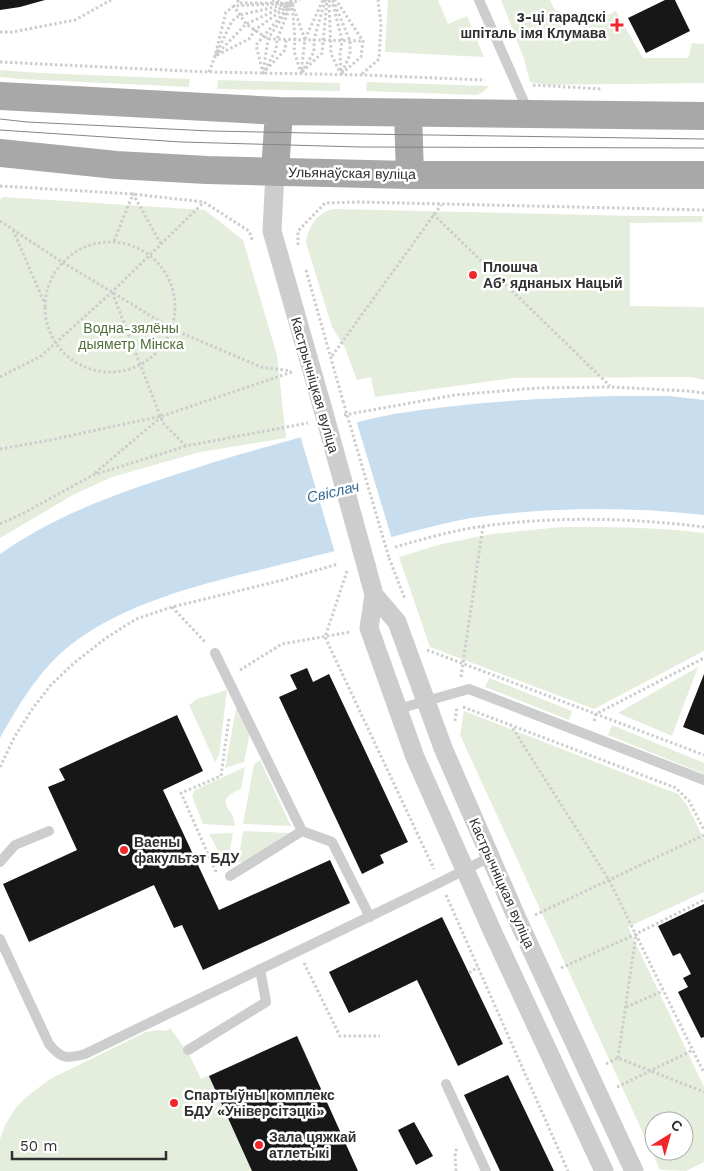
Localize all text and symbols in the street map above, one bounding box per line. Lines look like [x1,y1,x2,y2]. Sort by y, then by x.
place label: 3-ці гарадскі шпіталь імя Клумава [460,9,606,41]
marker: 3-ці гарадскі шпіталь імя Клумава [610,18,624,32]
street label: Ульянаўская вуліца [288,164,416,182]
place label: Плошча Абʼяднаных Нацый [483,259,623,291]
marker: Плошча Абʼяднаных Нацый [467,269,479,281]
street label: Кастрычніцкая вуліца [288,315,342,455]
park label: Водна-зялёны дыяметр Мінска [78,320,184,352]
water label: Свіслач [305,477,361,507]
street label: Кастрычніцкая вуліца [466,815,538,951]
place label: Ваены факультэт БДУ [134,834,239,866]
marker: Ваены факультэт БДУ [118,844,130,856]
place label: Спартыўны комплекс БДУ «Універсітэцкі» [184,1087,335,1119]
marker: Спартыўны комплекс БДУ «Універсітэцкі» [168,1097,180,1109]
north arrow [644,1111,694,1161]
text: С [668,1116,686,1135]
scale bar [12,1128,166,1160]
place label: Зала цяжкай атлетыкі [269,1129,356,1161]
text: 50 m [20,1137,57,1155]
marker: Зала цяжкай атлетыкі [253,1139,265,1151]

